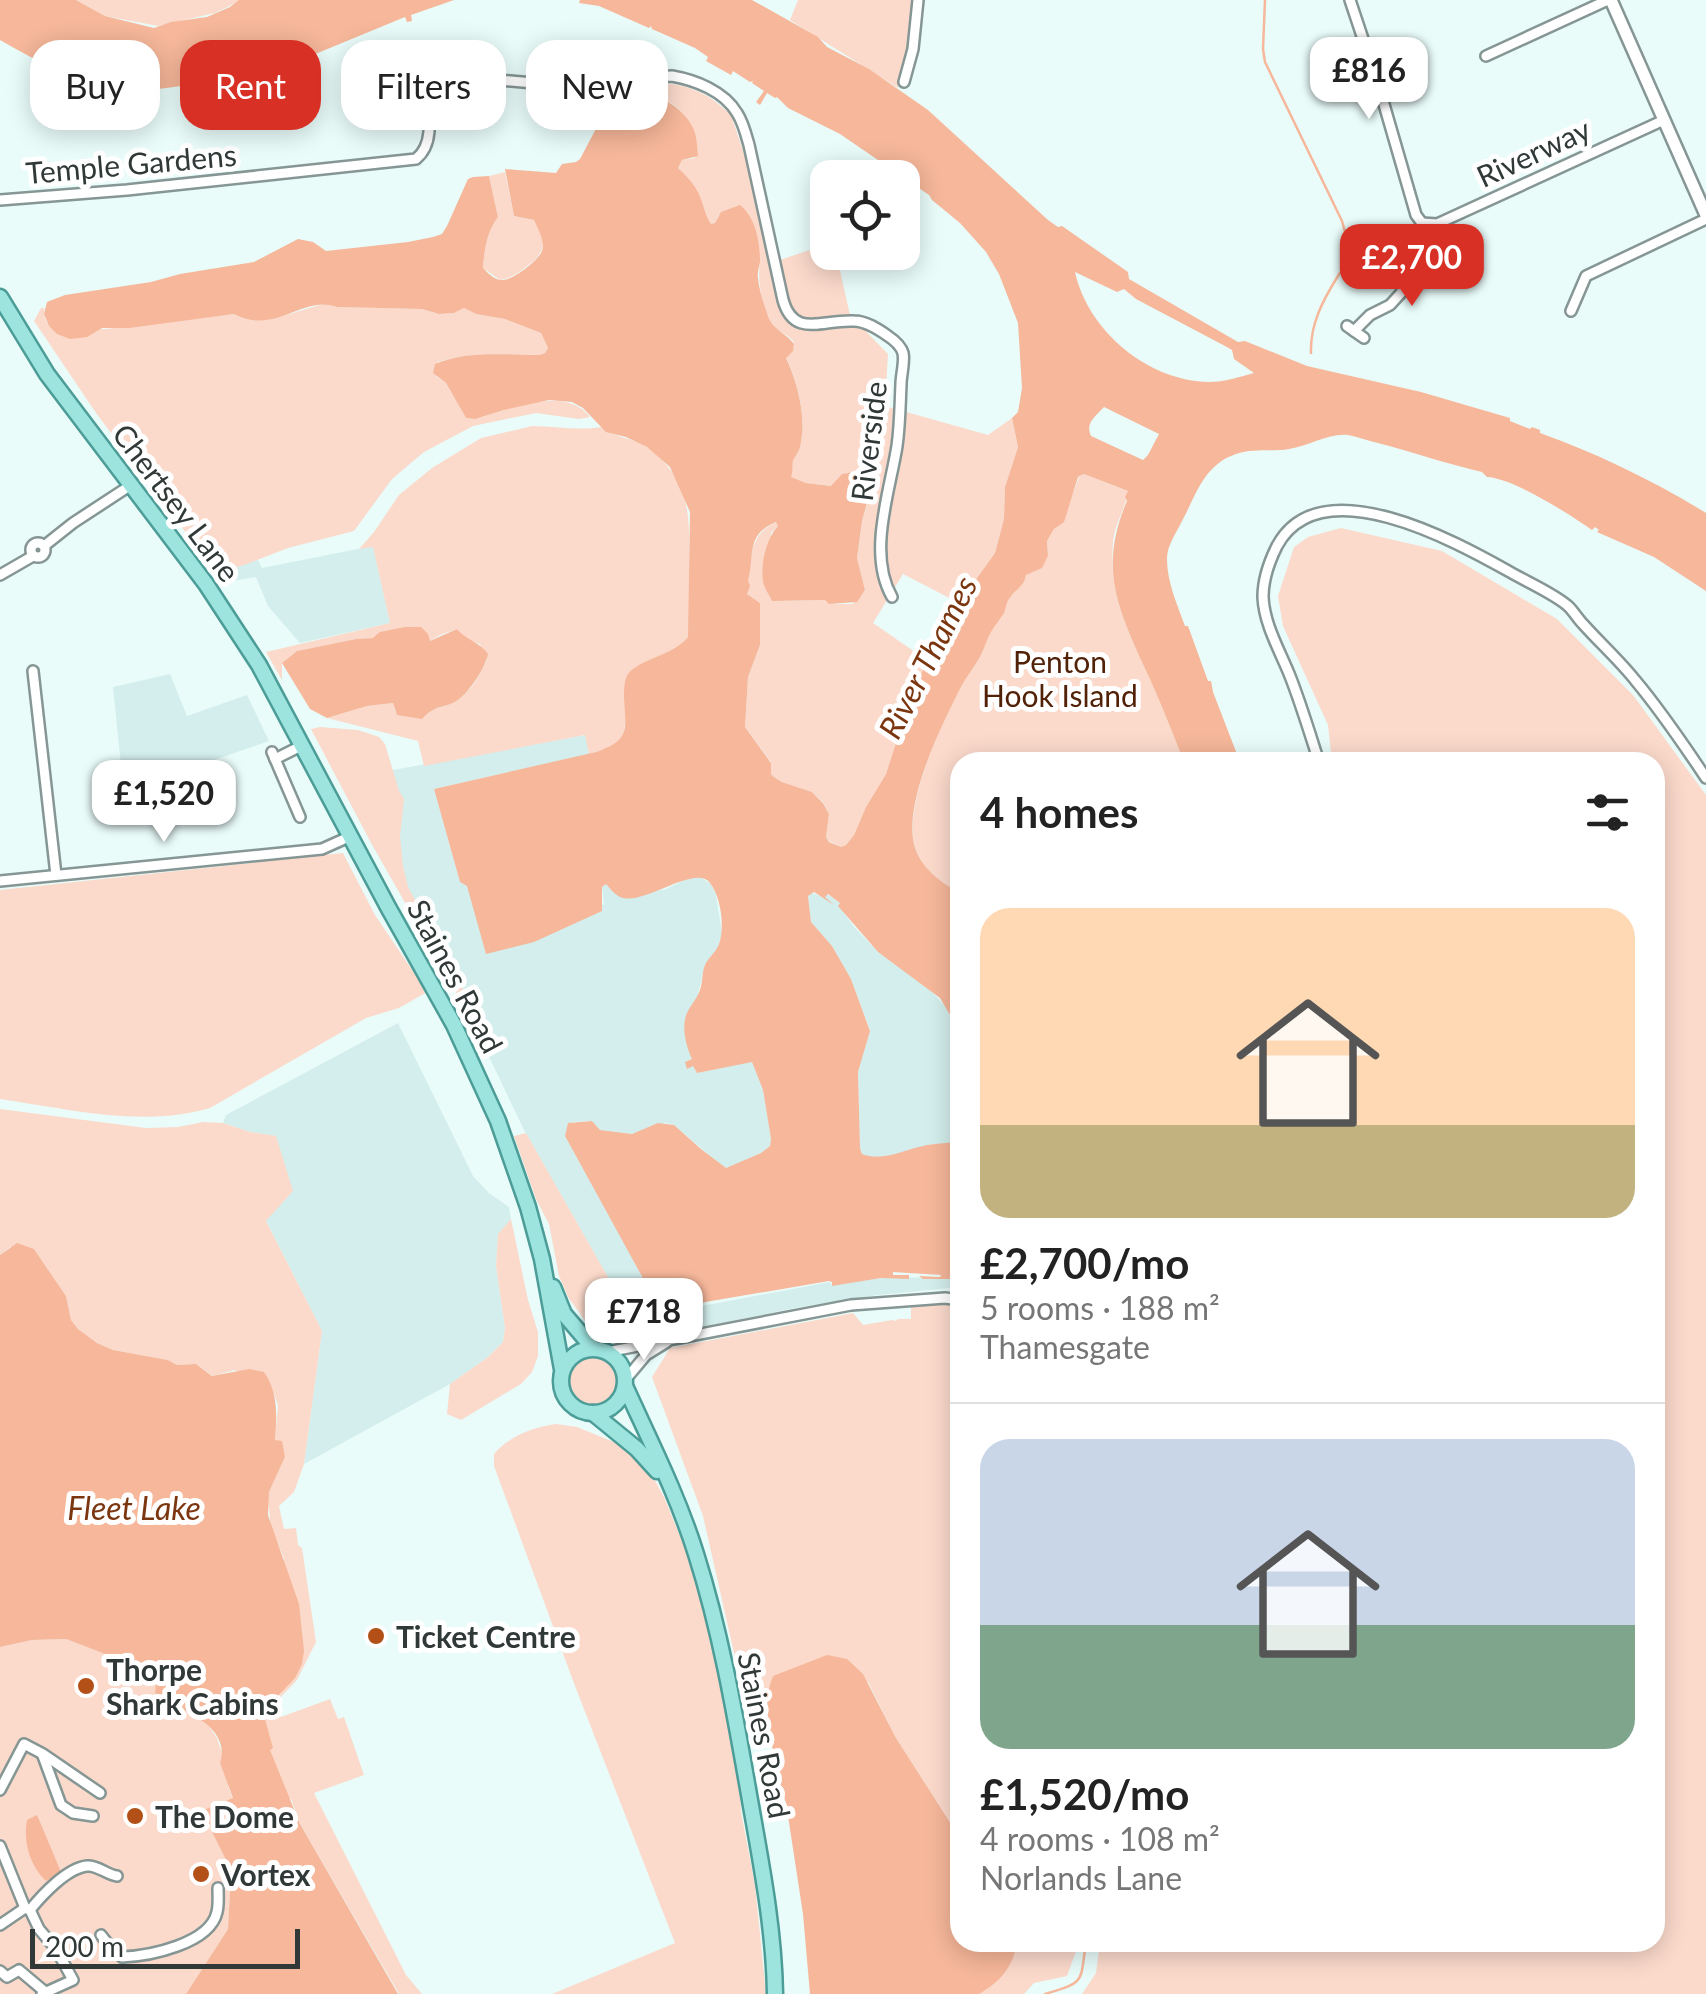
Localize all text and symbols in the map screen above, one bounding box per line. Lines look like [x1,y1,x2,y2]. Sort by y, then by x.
pin: £816 [1310,37,1428,122]
chip: Buy [30,40,160,130]
chip: Rent [180,40,321,130]
chip: Filters [341,40,506,130]
chip: New [526,40,668,130]
text: £816 [1332,50,1406,89]
street label: Riverway [1471,110,1596,194]
street label: Temple Gardens [24,136,238,190]
map controls [810,160,920,270]
button: locate [810,160,920,270]
pin: £2,700 [1331,224,1493,309]
text: £2,700 [1362,237,1462,276]
street label: Riverside [843,379,893,503]
street label: Chertsey Lane [106,416,248,588]
water label: River Thames [869,569,985,745]
park label: Penton Hook Island [982,643,1138,713]
pin: £1,520 [83,760,245,845]
text: £1,520 [114,773,214,812]
icon: filters [1580,785,1635,840]
text: 4 homes [980,787,1138,837]
street label: Staines Road [401,893,511,1059]
icon: home [1218,973,1398,1153]
text: £2,700/mo [980,1238,1189,1288]
pin: £718 [585,1278,703,1363]
text: 5 rooms · 188 m² [980,1288,1220,1327]
text: £718 [607,1291,681,1330]
text: Thamesgate [980,1327,1150,1366]
water label: Fleet Lake [67,1488,201,1527]
icon: home [1218,1504,1398,1684]
place label: Ticket Centre [396,1618,576,1654]
marker: Ticket Centre [365,1625,387,1647]
street label: Staines Road [731,1649,799,1821]
place label: Thorpe Shark Cabins [106,1651,279,1721]
marker: Thorpe Shark Cabins [75,1675,97,1697]
text: £1,520/mo [980,1769,1189,1819]
place label: The Dome [155,1798,294,1834]
marker: The Dome [124,1805,146,1827]
text: 4 rooms · 108 m² [980,1819,1220,1858]
place label: Vortex [220,1856,311,1892]
text: Norlands Lane [980,1858,1182,1897]
marker: Vortex [190,1863,212,1885]
scale bar [30,1924,300,1968]
text: 200 m [45,1929,124,1963]

